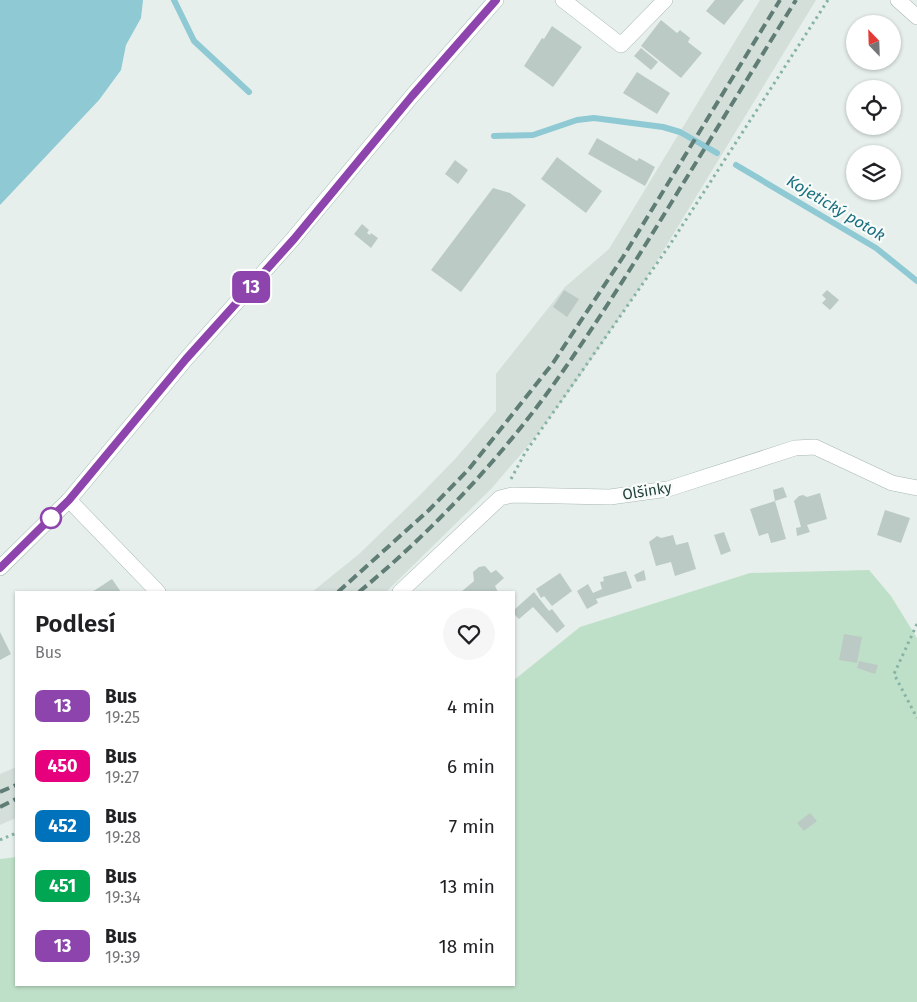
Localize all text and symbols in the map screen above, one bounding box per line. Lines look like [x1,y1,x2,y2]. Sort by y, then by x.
north arrow [846,15,901,70]
map controls [846,15,901,200]
button: locate [846,80,901,135]
button: layers [846,145,901,200]
water label: Kojetický potok [783,171,889,245]
line badge: 13 [228,271,274,303]
text: 13 [242,276,260,298]
street label: Olšinky [621,478,674,504]
unlabelled marker [40,507,62,529]
button: heart [443,608,495,660]
text: Podlesí [35,610,115,638]
text: Bus [35,643,62,662]
text: Bus [105,685,137,708]
text: 13 [54,695,71,717]
text: 4 min [447,695,495,718]
text: 19:25 [105,708,140,727]
text: Bus [105,745,137,768]
text: 450 [47,755,78,777]
text: 6 min [447,755,495,778]
text: 19:27 [105,768,139,787]
text: Bus [105,805,137,828]
text: 452 [48,815,77,837]
text: 7 min [449,815,495,838]
text: 19:28 [105,828,141,847]
text: Bus [105,865,137,888]
text: 451 [49,875,76,897]
text: 13 min [439,875,495,898]
text: 19:34 [105,888,141,907]
text: Bus [105,925,137,948]
text: 13 [54,935,71,957]
text: 18 min [438,935,495,958]
text: 19:39 [105,948,141,967]

